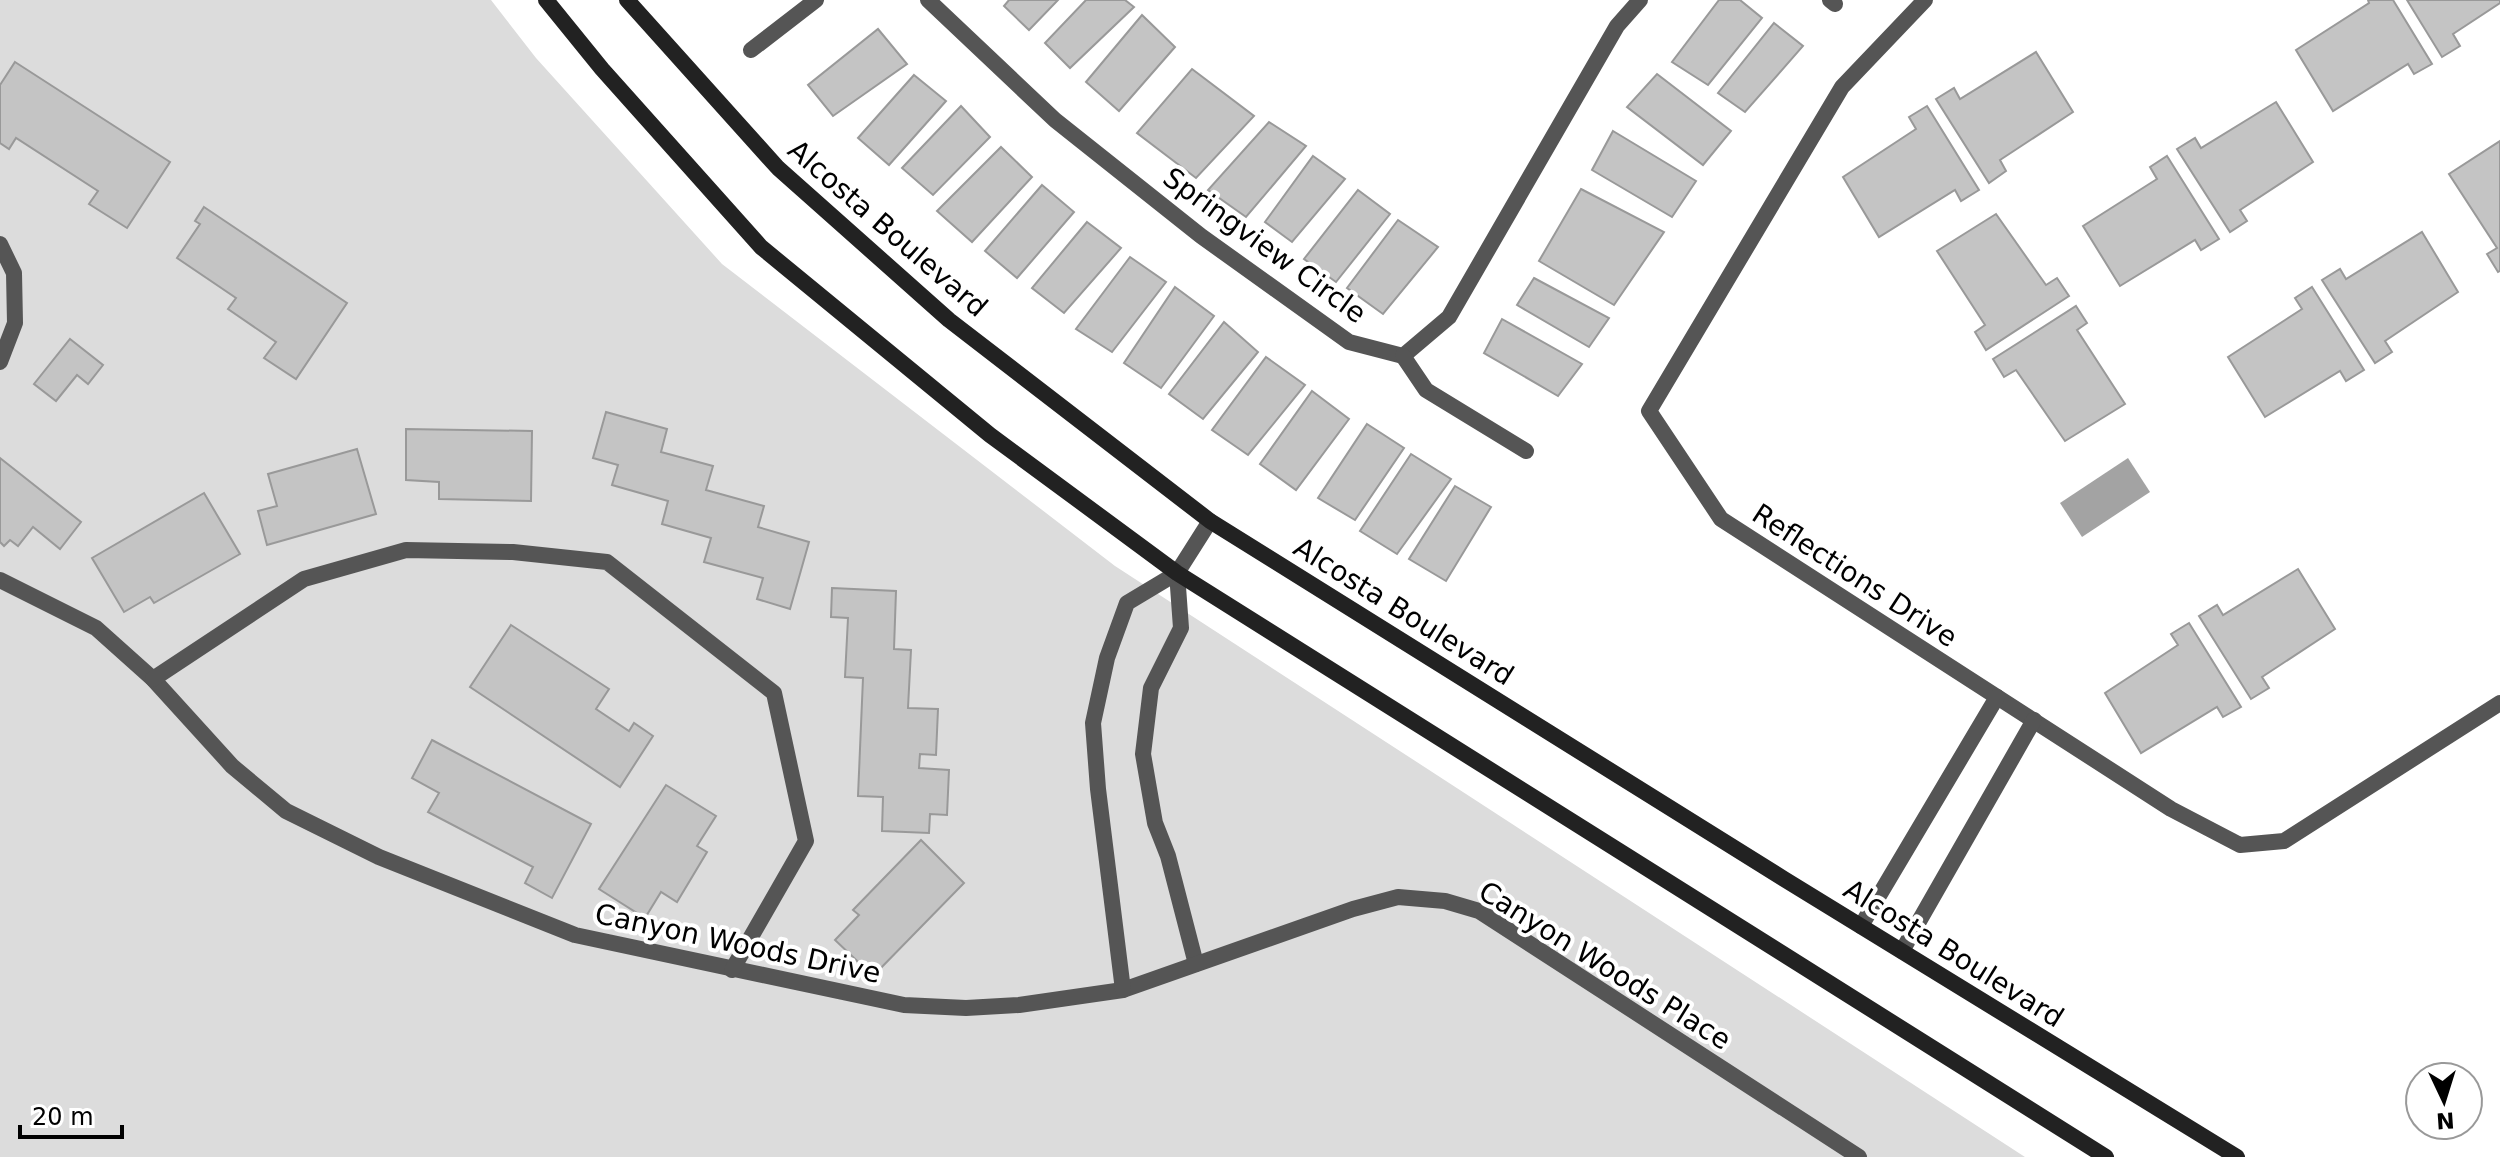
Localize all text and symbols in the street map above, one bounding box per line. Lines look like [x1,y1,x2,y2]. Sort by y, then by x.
street label: Alcosta Boulevard [781,133,994,324]
street label: Springview Circle [1157,161,1372,330]
street label: Reflections Drive [1746,497,1963,654]
street label: Alcosta Boulevard [1288,530,1520,692]
street label: Alcosta Boulevard [1838,872,2070,1034]
street label: Canyon Woods Place [1473,874,1737,1056]
street label: Canyon Woods Drive [592,897,884,990]
north arrow [2404,1061,2484,1141]
scale bar [20,1089,122,1139]
text: 20 m [32,1103,94,1131]
text: N [2435,1107,2455,1134]

